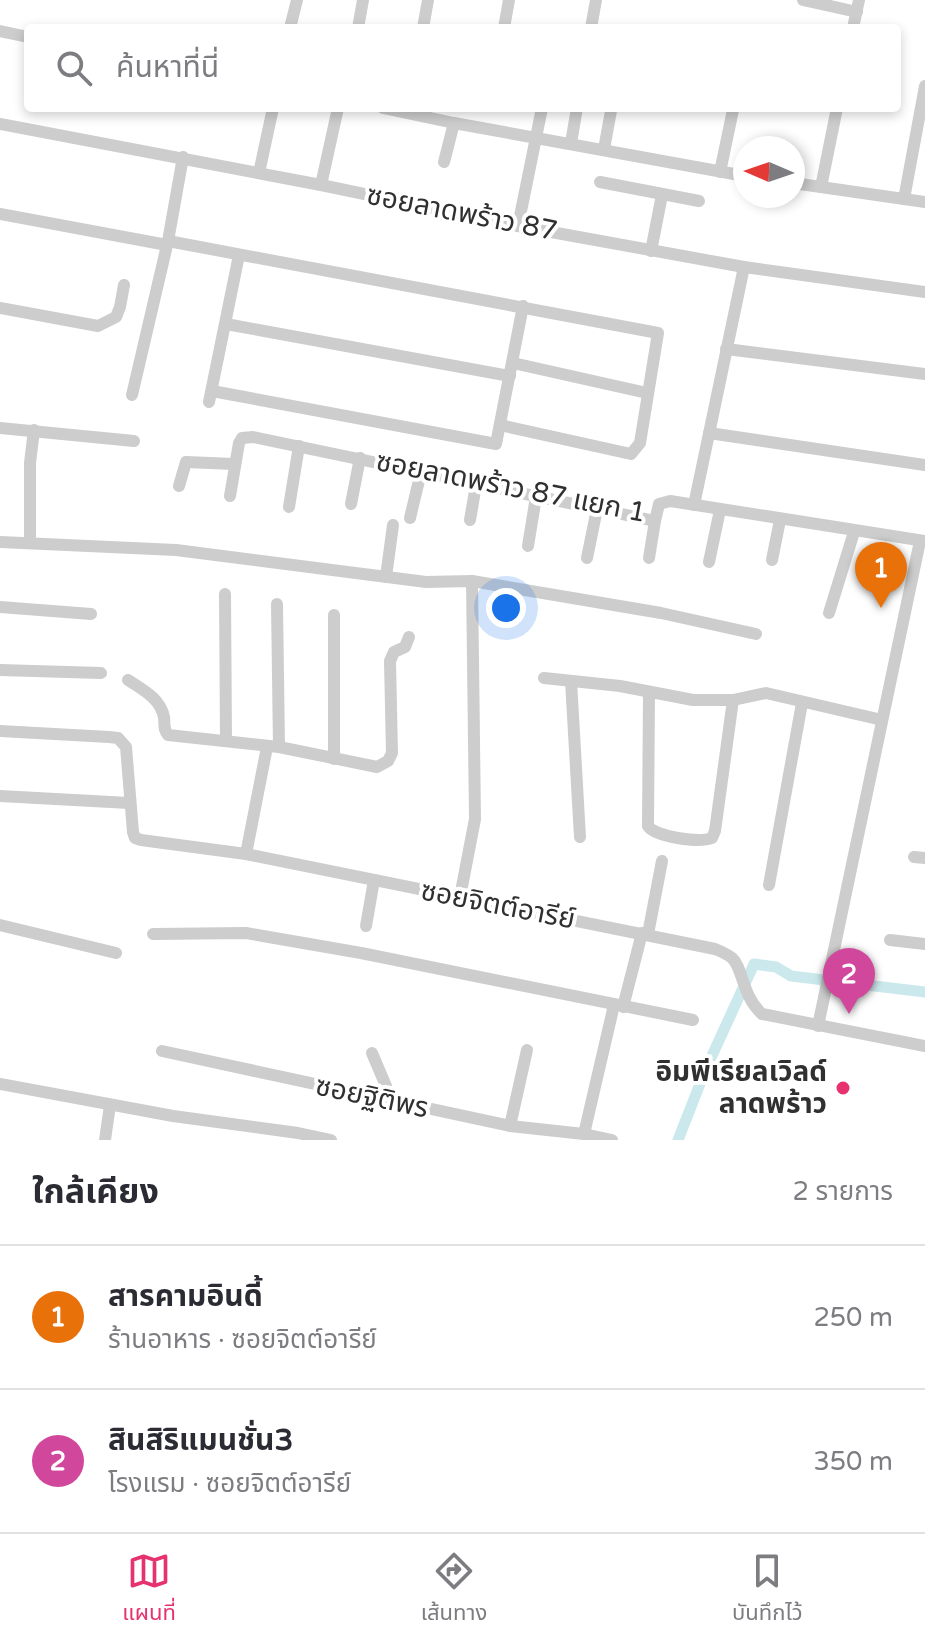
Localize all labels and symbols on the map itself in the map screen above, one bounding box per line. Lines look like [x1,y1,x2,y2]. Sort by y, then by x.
north arrow [733,136,805,208]
street label: ซอยลาดพร้าว 87 [364,178,560,248]
street label: ซอยลาดพร้าว 87 แยก 1 [373,444,649,530]
pin: 1 [855,542,907,608]
your location [486,588,526,628]
street label: ซอยจิตต์อารีย์ [418,873,578,937]
pin: 2 [823,948,875,1014]
place label: อิมพีเรียลเวิลด์ ลาดพร้าว [655,1055,827,1121]
street label: ซอยฐิติพร [312,1068,432,1126]
marker: อิมพีเรียลเวิลด์ ลาดพร้าว [834,1079,852,1097]

